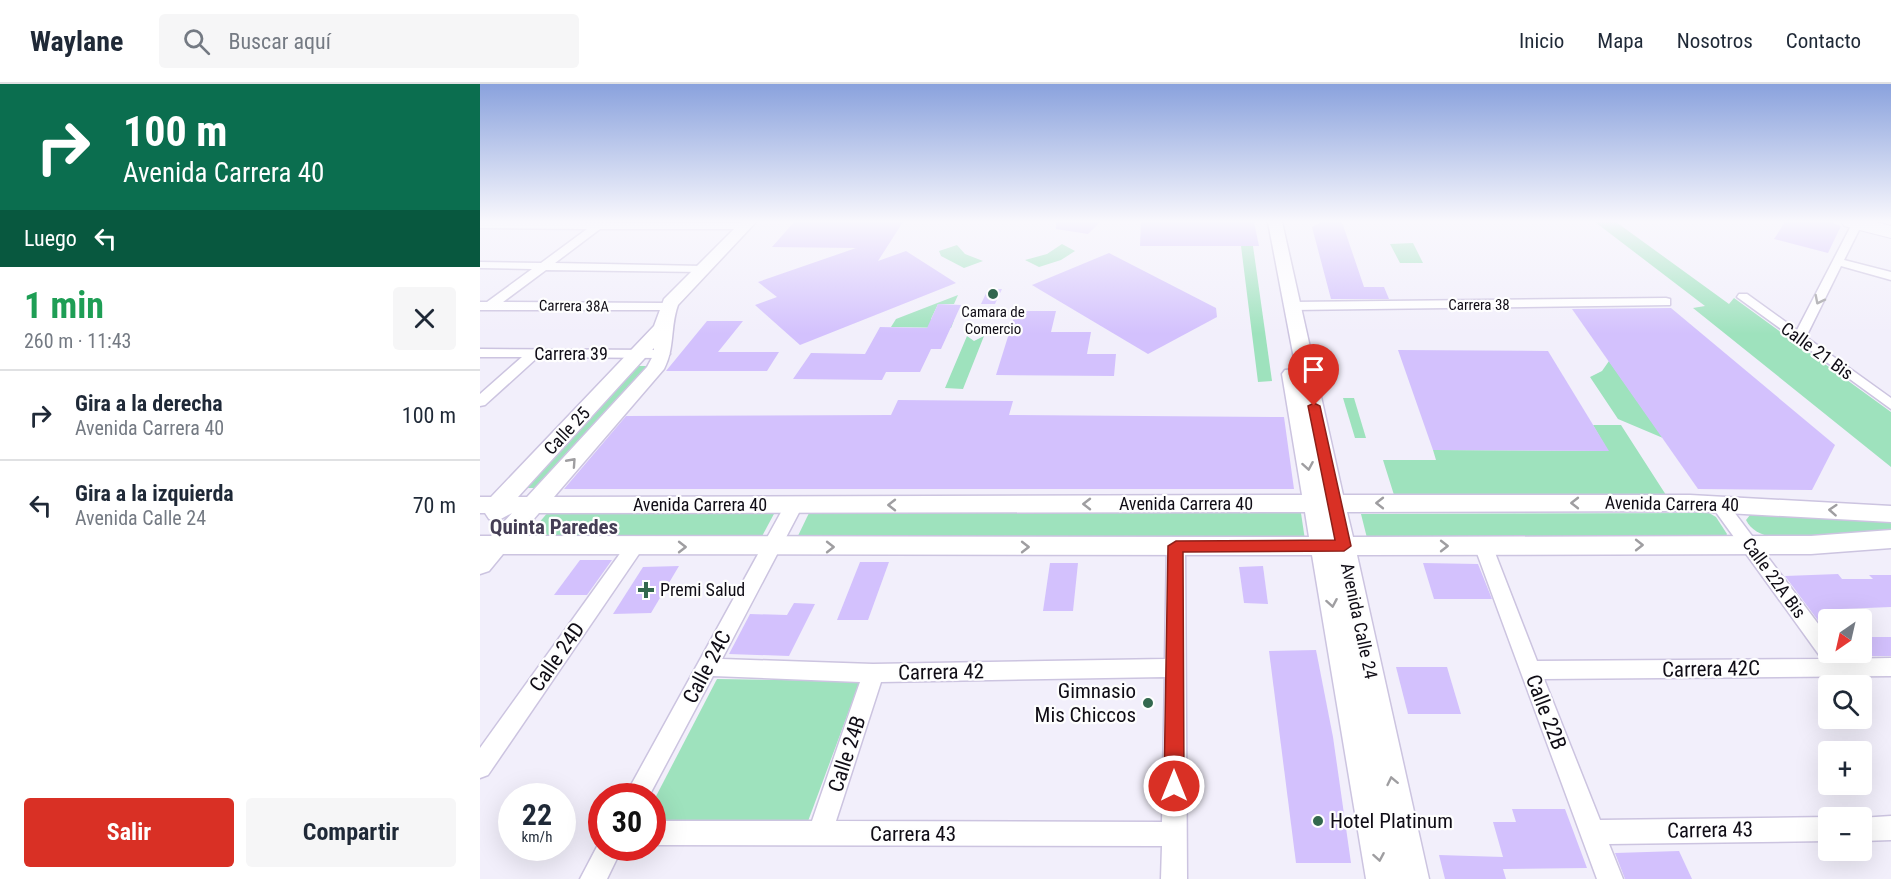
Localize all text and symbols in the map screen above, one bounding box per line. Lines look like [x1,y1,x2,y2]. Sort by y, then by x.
search box [159,14,579,68]
text: Waylane [30,25,123,58]
icon: search [180,25,213,58]
text: Buscar aquí [228,29,331,54]
text: Inicio [1519,29,1564,53]
text: Mapa [1597,29,1644,53]
text: Nosotros [1677,29,1753,53]
text: Contacto [1786,29,1861,53]
text: 100 m [123,107,228,156]
icon: right [24,108,102,186]
text: Avenida Carrera 40 [123,157,324,189]
icon: left [89,222,122,255]
text: Luego [24,226,77,251]
text: 1 min [24,285,104,327]
button: close [393,287,456,350]
marker: Camara de Comercio [986,287,1000,301]
one-way arrow [1814,294,1826,305]
street label: Carrera 38A [539,296,610,316]
street label: Carrera 38 [1448,296,1510,314]
place label: Camara de Comercio [961,303,1025,338]
street label: Calle 21 Bis [1777,317,1857,384]
text: 260 m · 11:43 [24,329,131,353]
street label: Carrera 39 [534,343,608,364]
pin [1288,344,1339,406]
icon: arrive [1297,353,1330,386]
text: Gira a la derecha [75,391,223,416]
icon: right [24,399,57,432]
street label: Calle 25 [539,402,594,459]
text: 100 m [402,403,456,428]
text: Avenida Carrera 40 [75,416,224,440]
one-way arrow [565,458,576,469]
one-way arrow [1301,460,1314,470]
text: Gira a la izquierda [75,481,234,506]
icon: left [24,489,57,522]
street label: Avenida Carrera 40 [1605,492,1739,515]
text: 70 m [413,493,456,518]
street label: Avenida Carrera 40 [1119,493,1253,514]
street label: Avenida Carrera 40 [633,494,767,515]
one-way arrow [1375,497,1384,509]
one-way arrow [1570,497,1579,509]
one-way arrow [1083,498,1092,510]
one-way arrow [888,499,897,511]
one-way arrow [1828,504,1837,517]
text: Avenida Calle 24 [75,506,206,530]
district label: Quinta Paredes [490,515,618,539]
street label: Calle 22A Bis [1738,533,1811,622]
one-way arrow [1635,539,1644,551]
one-way arrow [678,540,687,553]
one-way arrow [1440,540,1449,552]
one-way arrow [826,541,835,553]
one-way arrow [1021,541,1030,553]
street label: Avenida Calle 24 [1337,561,1382,681]
place label: Premi Salud [660,579,745,600]
marker: Premi Salud [637,581,655,599]
one-way arrow [1325,598,1338,608]
north arrow [1818,609,1872,663]
map controls [1818,609,1872,861]
street label: Calle 24D [525,618,589,696]
street label: Calle 24C [678,627,736,707]
street label: Carrera 42C [1662,656,1760,682]
street label: Carrera 42 [898,659,984,685]
street label: Calle 22B [1521,671,1571,753]
button: search [1818,675,1872,729]
place label: Gimnasio Mis Chiccos [1035,679,1136,727]
marker: Gimnasio Mis Chiccos [1141,696,1155,710]
street label: Calle 24B [823,713,871,795]
button: + [1818,741,1872,795]
position arrow [1142,754,1206,818]
one-way arrow [1386,776,1399,786]
speed limit sign: 30 [588,783,666,861]
text: 22 [522,797,552,832]
button: Salir [24,798,234,867]
button: Compartir [246,798,456,867]
button: − [1818,807,1872,861]
place label: Hotel Platinum [1330,809,1453,833]
marker: Hotel Platinum [1311,814,1325,828]
street label: Carrera 43 [1667,817,1753,843]
street label: Carrera 43 [870,822,956,846]
text: km/h [522,828,552,846]
one-way arrow [1372,852,1385,862]

